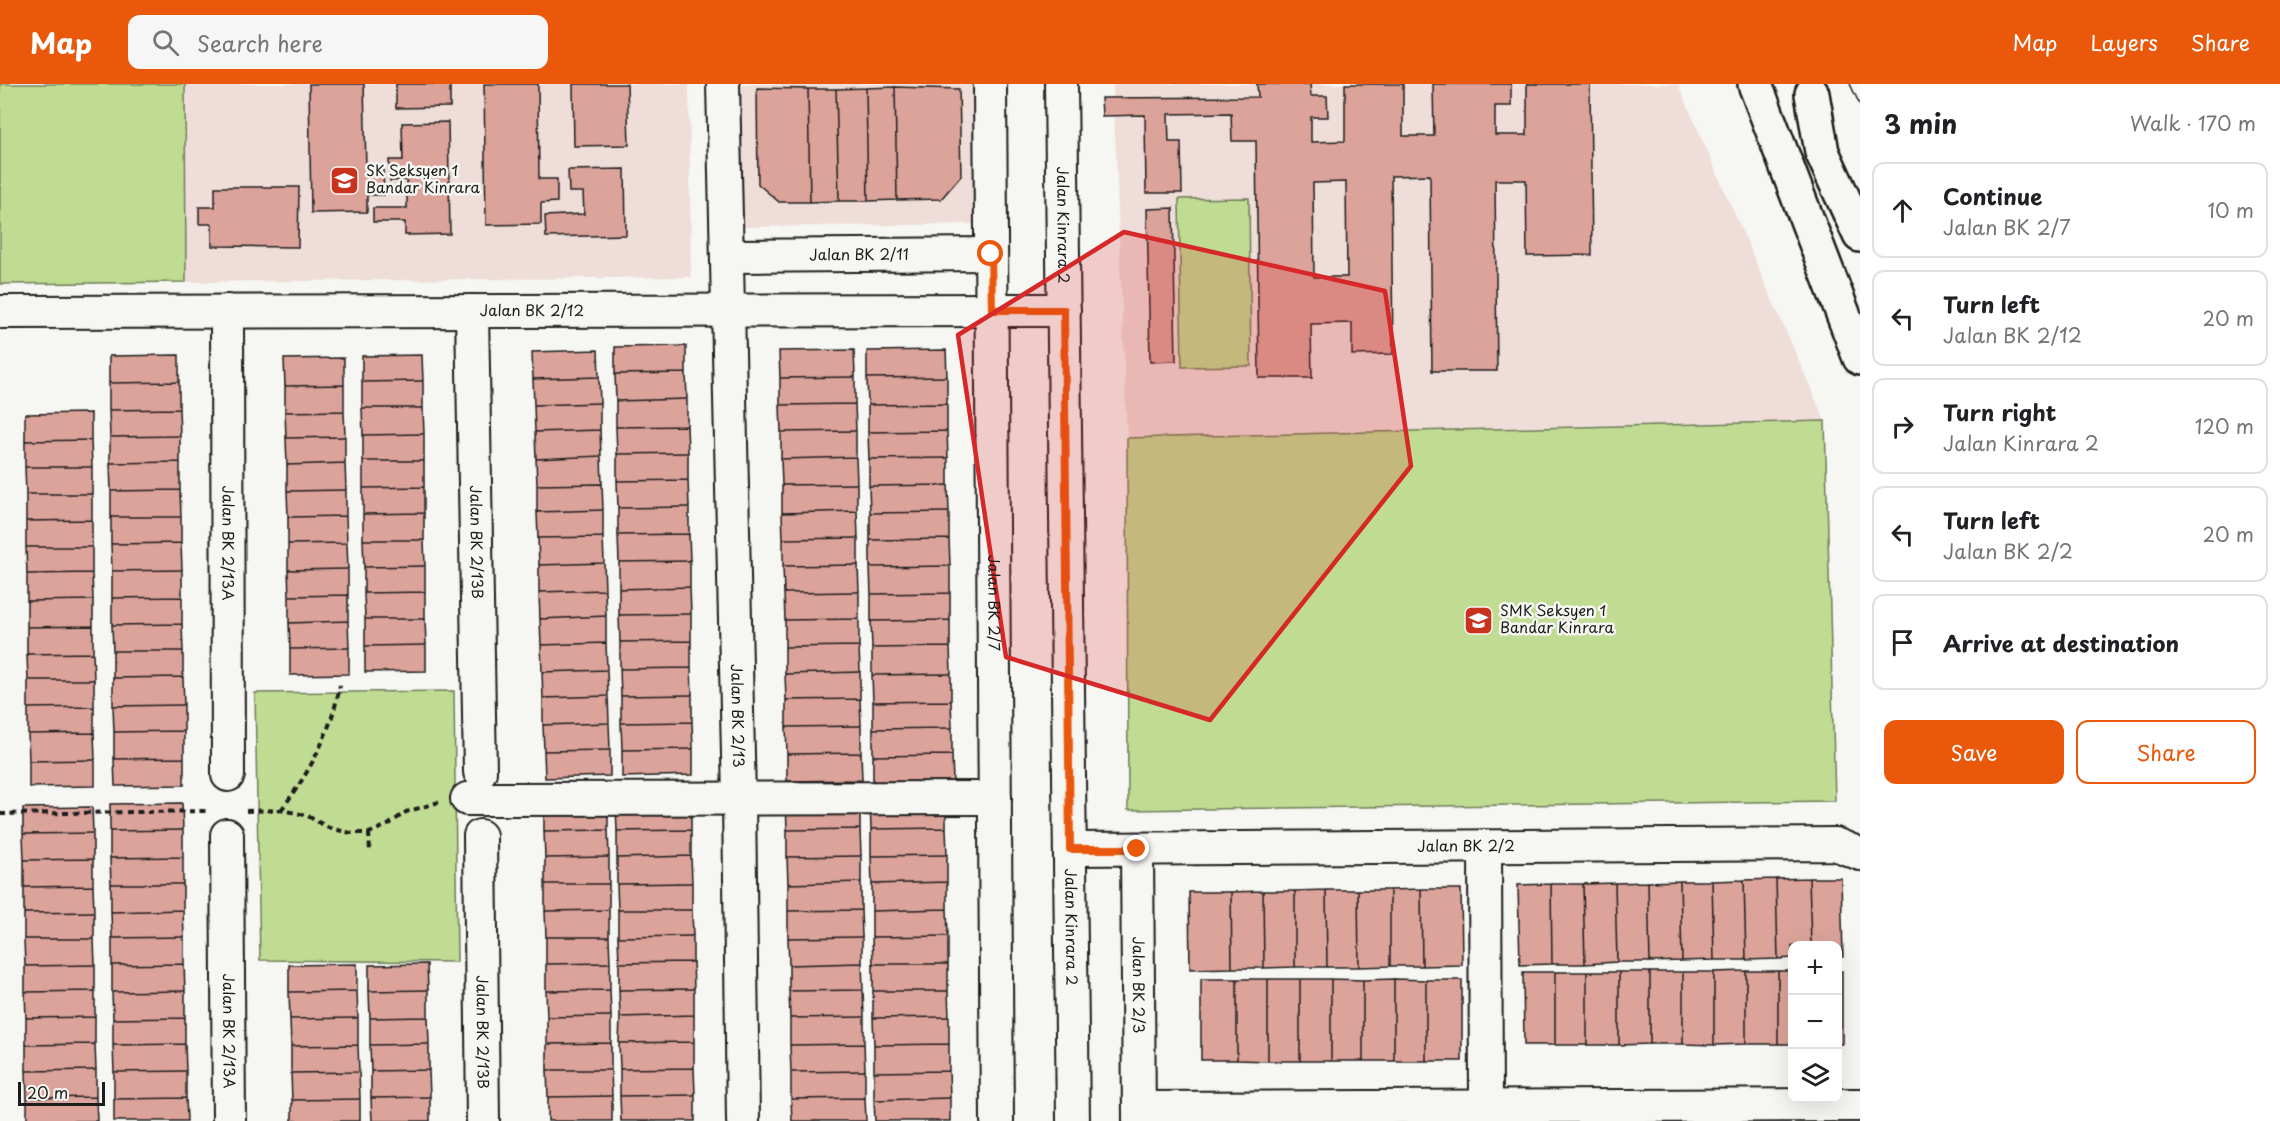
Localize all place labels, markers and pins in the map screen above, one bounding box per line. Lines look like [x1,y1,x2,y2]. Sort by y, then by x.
place label: SK Seksyen 1 Bandar Kinrara [366,158,480,198]
school or university icon: SK Seksyen 1 Bandar Kinrara [329,164,361,196]
place label: SMK Seksyen 1 Bandar Kinrara [1500,598,1614,638]
school or university icon: SMK Seksyen 1 Bandar Kinrara [1463,604,1495,636]

